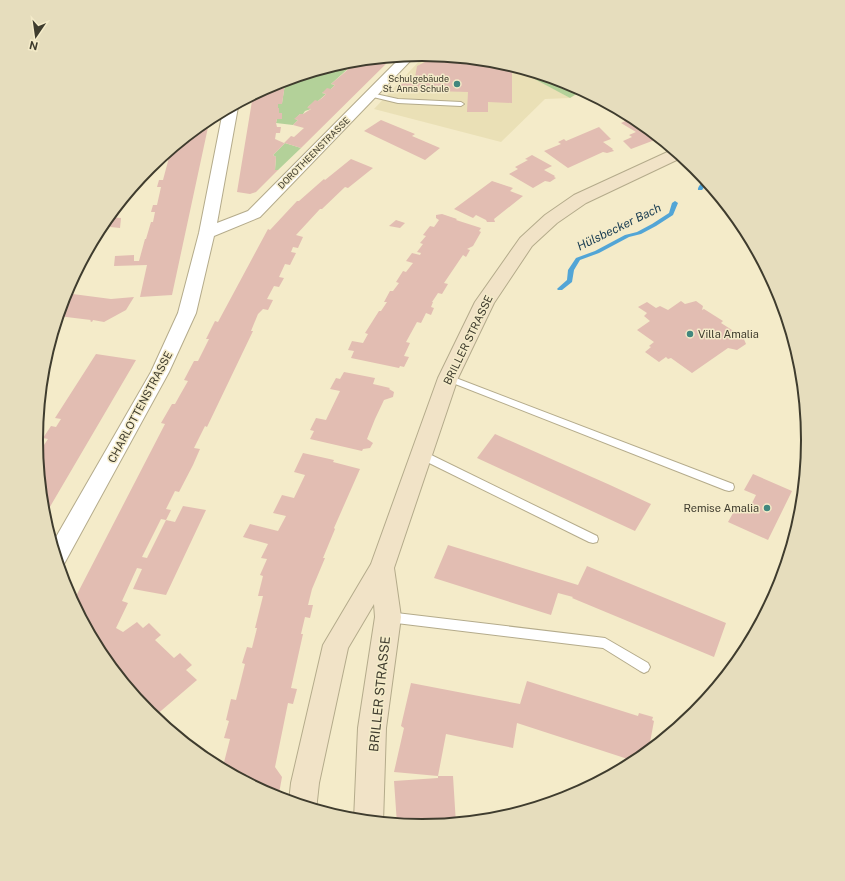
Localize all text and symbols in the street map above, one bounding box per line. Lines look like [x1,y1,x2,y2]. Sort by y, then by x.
north arrow [16,16,56,56]
text: N [28,39,39,53]
place label: Schulgebäude St. Anna Schule [383,73,449,94]
marker: Schulgebäude St. Anna Schule [452,79,462,89]
street label: DOROTHEENSTRASSE [275,114,352,191]
water label: Hülsbecker Bach [575,200,664,253]
street label: BRILLER STRASSE [441,293,495,387]
place label: Villa Amalia [698,328,759,340]
marker: Villa Amalia [685,329,695,339]
street label: CHARLOTTENSTRASSE [105,349,175,465]
place label: Remise Amalia [683,502,759,514]
marker: Remise Amalia [762,503,772,513]
street label: BRILLER STRASSE [366,636,393,753]

